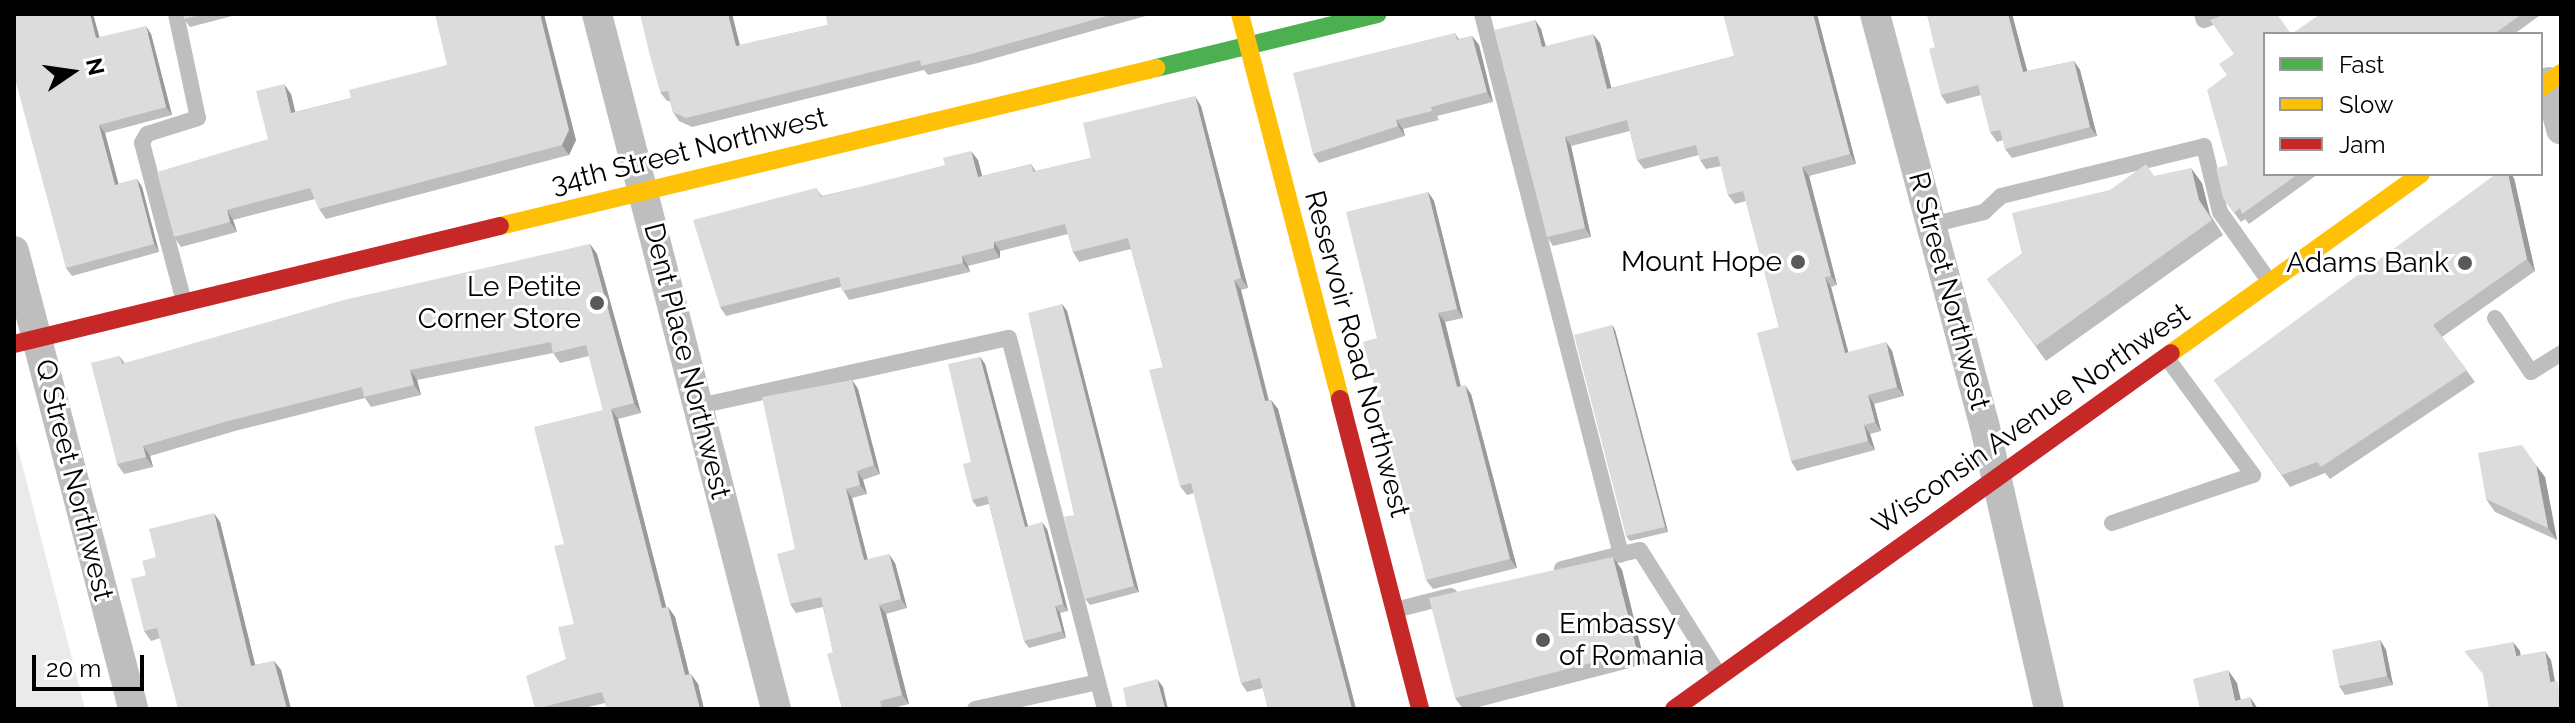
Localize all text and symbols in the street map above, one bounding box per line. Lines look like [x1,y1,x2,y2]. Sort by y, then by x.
north arrow [32,32,112,112]
legend [2263,32,2543,176]
text: Fast [2339,50,2384,79]
text: N [81,55,110,78]
text: Slow [2339,90,2393,119]
street label: 34th Street Northwest [548,101,830,201]
text: Jam [2339,130,2385,159]
street label: R Street Northwest [1901,168,1997,414]
street label: Reservoir Road Northwest [1297,187,1417,521]
street label: Dent Place Northwest [636,220,738,502]
place label: Mount Hope [1621,245,1782,279]
place label: Adams Bank [2286,246,2449,280]
marker: Mount Hope [1789,253,1807,271]
marker: Adams Bank [2456,254,2474,272]
place label: Le Petite Corner Store [417,270,581,336]
marker: Le Petite Corner Store [588,294,606,312]
street label: Wisconsin Avenue Northwest [1866,296,2196,542]
street label: Q Street Northwest [28,356,120,604]
place label: Embassy of Romania [1559,607,1705,673]
marker: Embassy of Romania [1534,631,1552,649]
scale bar [36,639,148,689]
text: 20 m [46,654,101,683]

